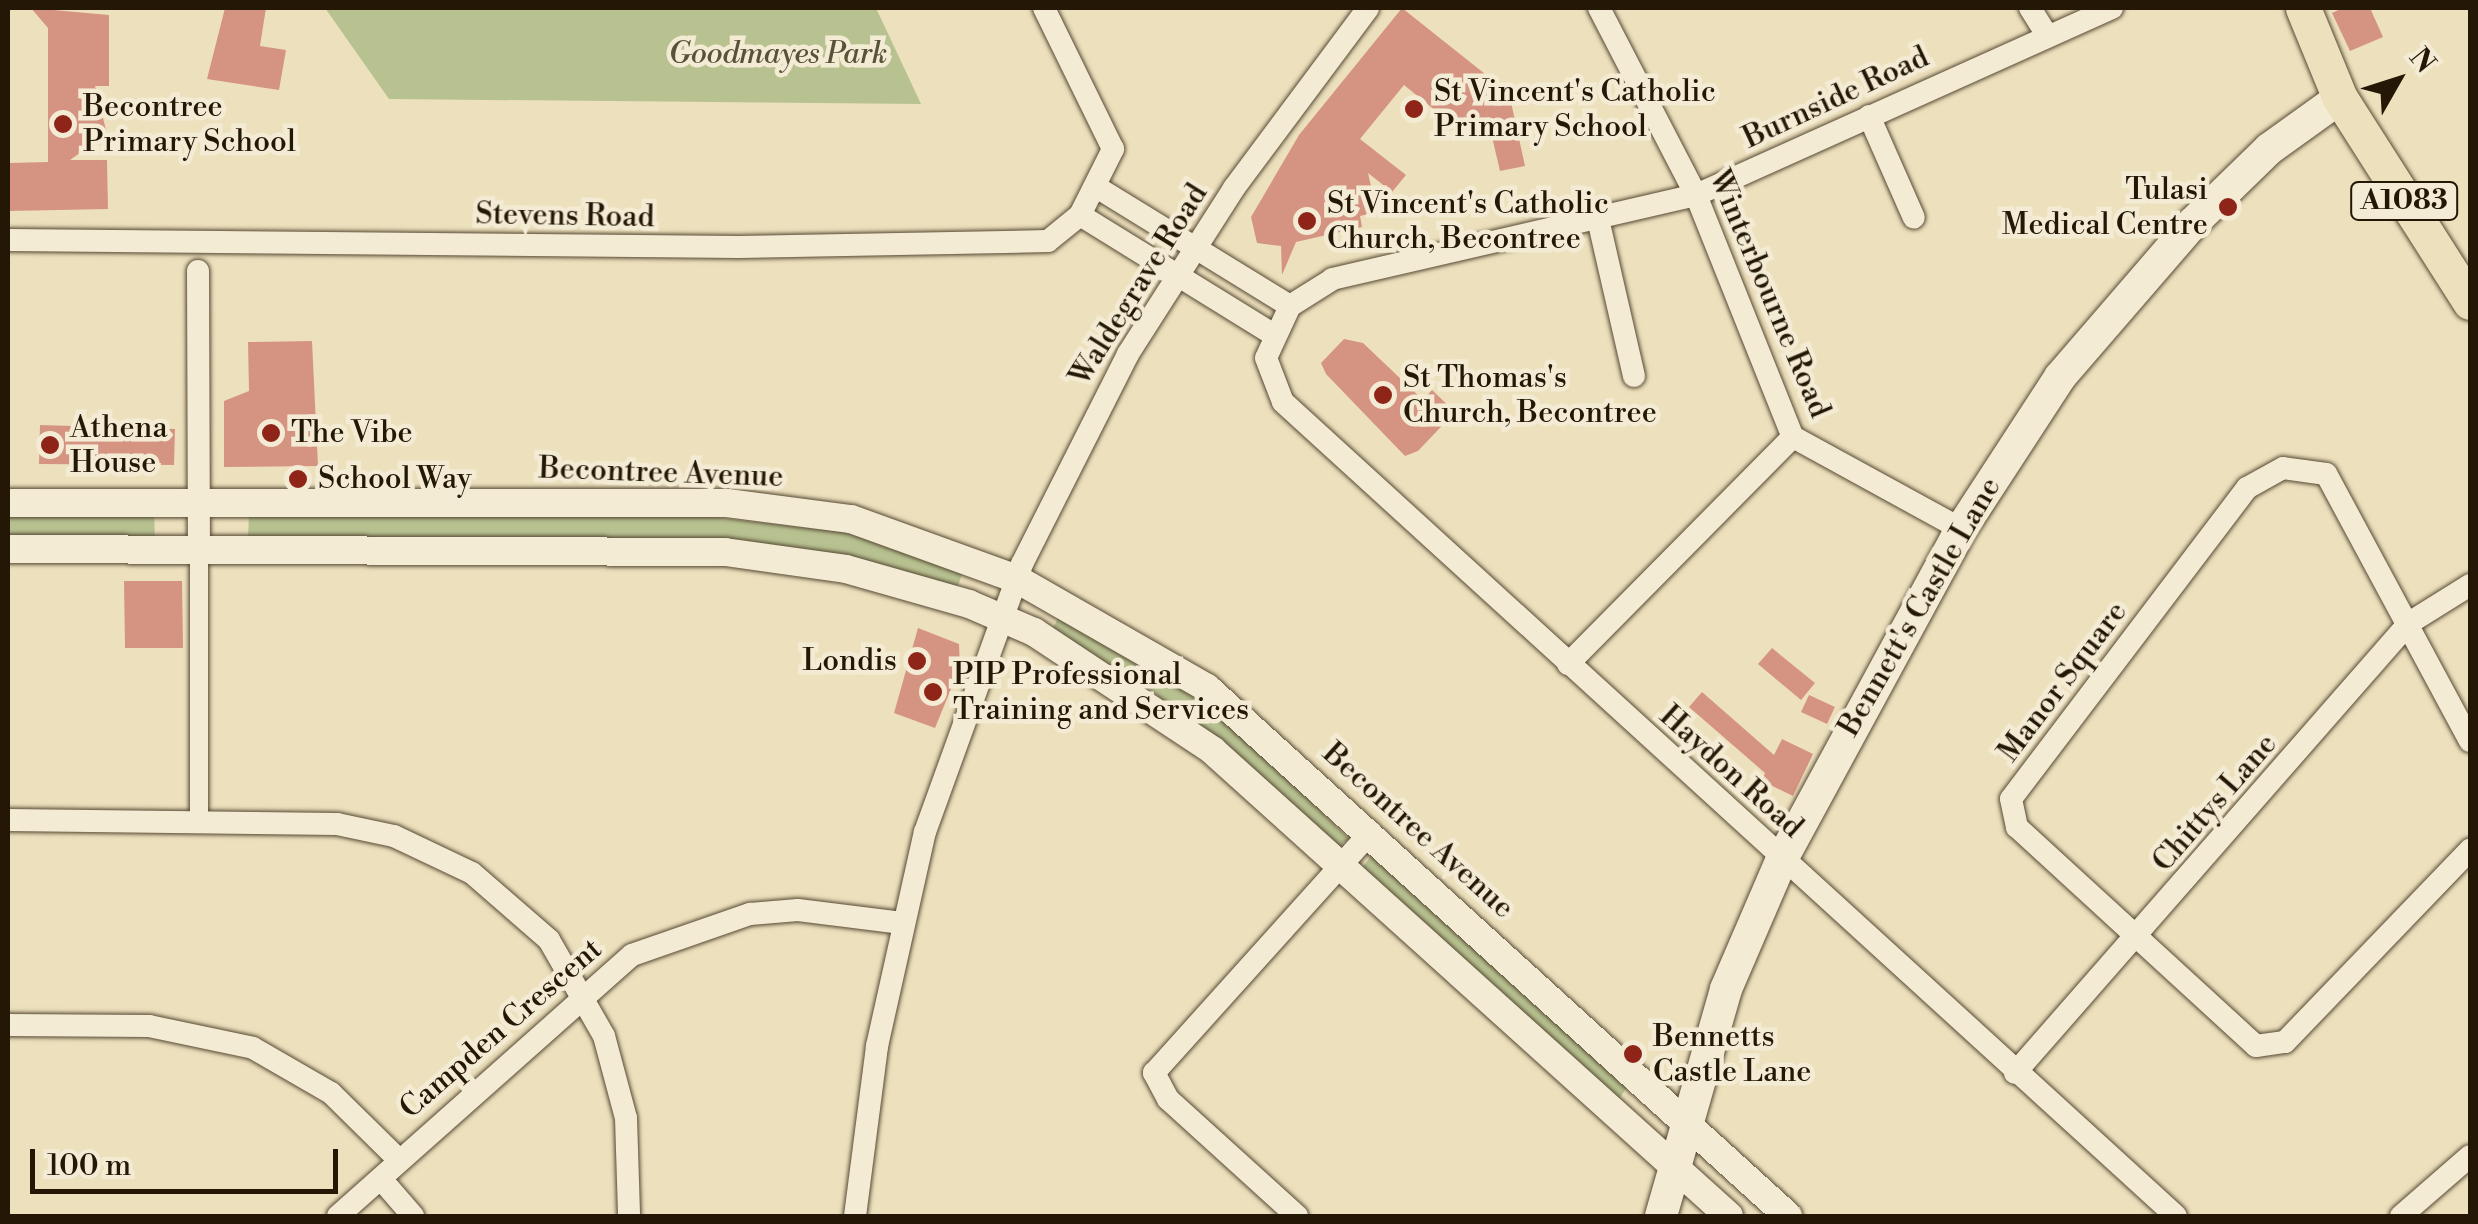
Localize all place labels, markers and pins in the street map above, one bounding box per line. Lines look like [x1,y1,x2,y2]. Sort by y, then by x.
place label: St Vincent's Catholic Primary School [1434,74,1716,144]
place label: Becontree Primary School [83,89,296,160]
marker: St Vincent's Catholic Primary School [1403,98,1425,120]
marker: Becontree Primary School [52,113,74,135]
place label: Tulasi Medical Centre [2002,172,2208,242]
place label: St Vincent's Catholic Church, Becontree [1327,186,1609,256]
marker: Tulasi Medical Centre [2217,196,2239,218]
marker: St Vincent's Catholic Church, Becontree [1296,210,1318,232]
place label: St Thomas's Church, Becontree [1403,360,1657,430]
marker: St Thomas's Church, Becontree [1372,384,1394,406]
place label: Athena House [70,410,168,480]
place label: The Vibe [291,415,413,451]
marker: The Vibe [260,422,282,444]
marker: Athena House [39,434,61,456]
place label: School Way [318,461,472,497]
marker: School Way [287,468,309,490]
place label: Londis [802,643,897,679]
marker: Londis [906,650,928,672]
place label: PIP Professional Training and Services [953,657,1249,728]
marker: PIP Professional Training and Services [922,681,944,703]
place label: Bennetts Castle Lane [1653,1019,1811,1090]
marker: Bennetts Castle Lane [1622,1043,1644,1065]

